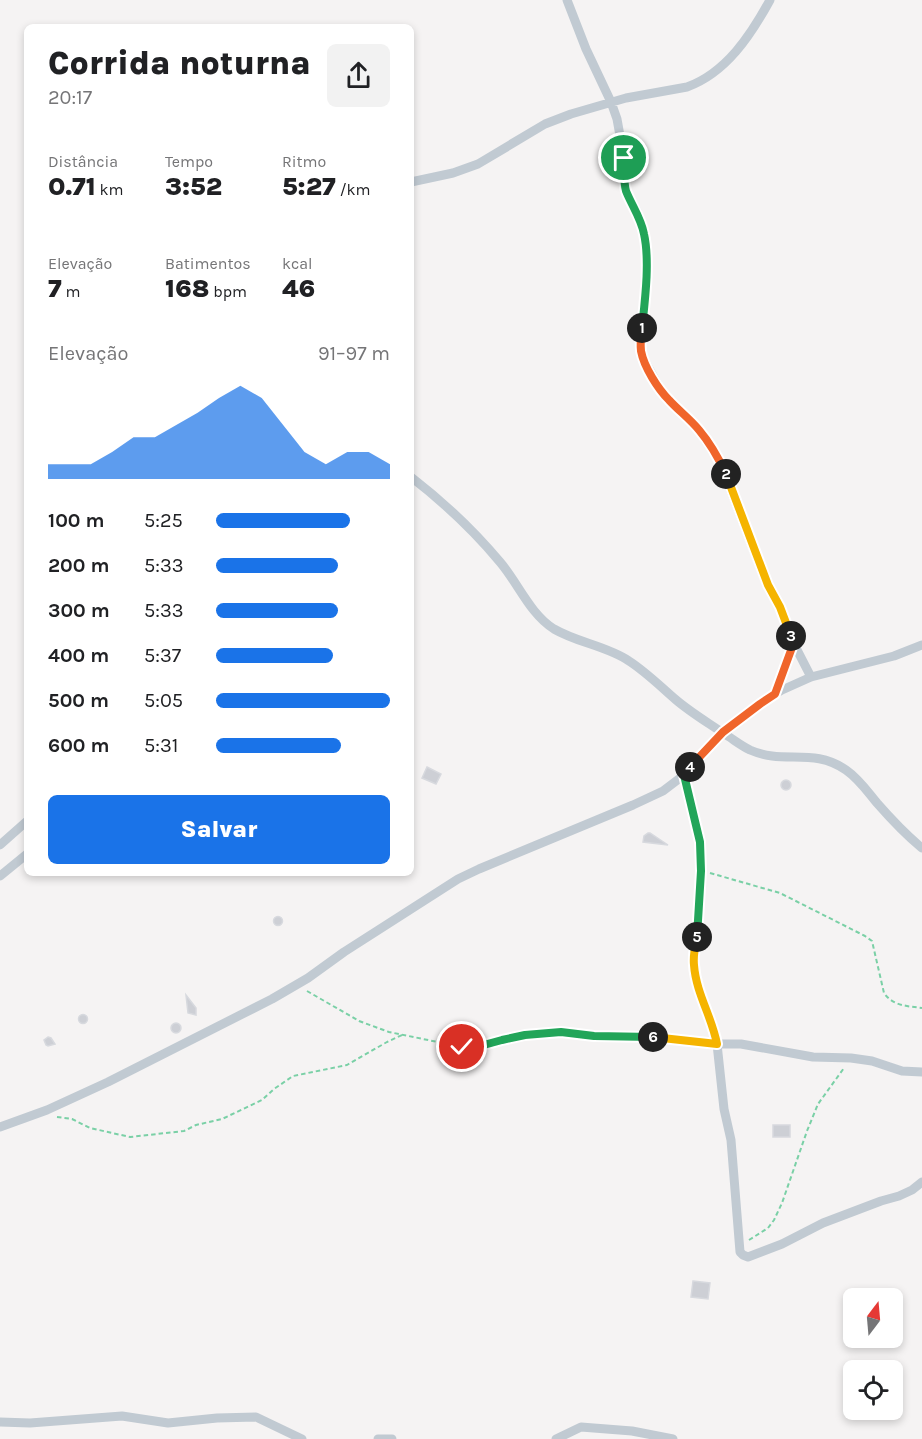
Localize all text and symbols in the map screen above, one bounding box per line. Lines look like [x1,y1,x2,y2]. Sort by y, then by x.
text: Corrida noturna [48,44,311,82]
button: share [327,44,390,107]
text: 20:17 [48,86,92,109]
pin [598,132,649,183]
icon: arrive [607,141,640,174]
text: Distância [48,152,118,171]
text: Tempo [165,152,213,171]
text: Ritmo [282,152,326,171]
text: 0.71 [48,171,96,202]
text: 3:52 [165,171,222,202]
text: 5:27 [282,171,336,202]
text: km [96,180,124,199]
text: /km [336,180,371,199]
text: Elevação [48,254,112,273]
text: Batimentos [165,254,251,273]
text: kcal [282,254,313,273]
text: 7 [48,273,62,304]
text: 168 [165,273,209,304]
text: 46 [282,273,315,304]
text: m [62,282,80,301]
text: bpm [209,282,247,301]
pin: 1 [627,313,657,343]
text: 1 [639,318,645,337]
text: Elevação [48,342,128,365]
text: 91–97 m [318,342,390,365]
pin: 2 [711,459,741,489]
text: 2 [721,464,731,483]
text: 100 m [48,509,104,532]
text: 5:25 [144,509,183,532]
text: 200 m [48,554,109,577]
text: 5:33 [144,554,184,577]
text: 300 m [48,599,110,622]
text: 5:33 [144,599,184,622]
pin: 3 [776,621,806,651]
text: 3 [786,626,796,645]
text: 400 m [48,644,109,667]
text: 5:37 [144,644,181,667]
text: 500 m [48,689,109,712]
text: 5:05 [144,689,183,712]
text: 600 m [48,734,109,757]
text: 5:31 [144,734,178,757]
pin: 4 [675,752,705,782]
text: 4 [685,757,695,776]
button: Salvar [48,795,390,864]
pin: 5 [682,922,712,952]
text: 5 [692,927,702,946]
pin [436,1021,487,1072]
pin: 6 [638,1022,668,1052]
text: 6 [648,1027,658,1046]
icon: check [445,1030,478,1063]
north arrow [843,1288,903,1348]
map controls [843,1288,903,1420]
button: locate [843,1360,903,1420]

